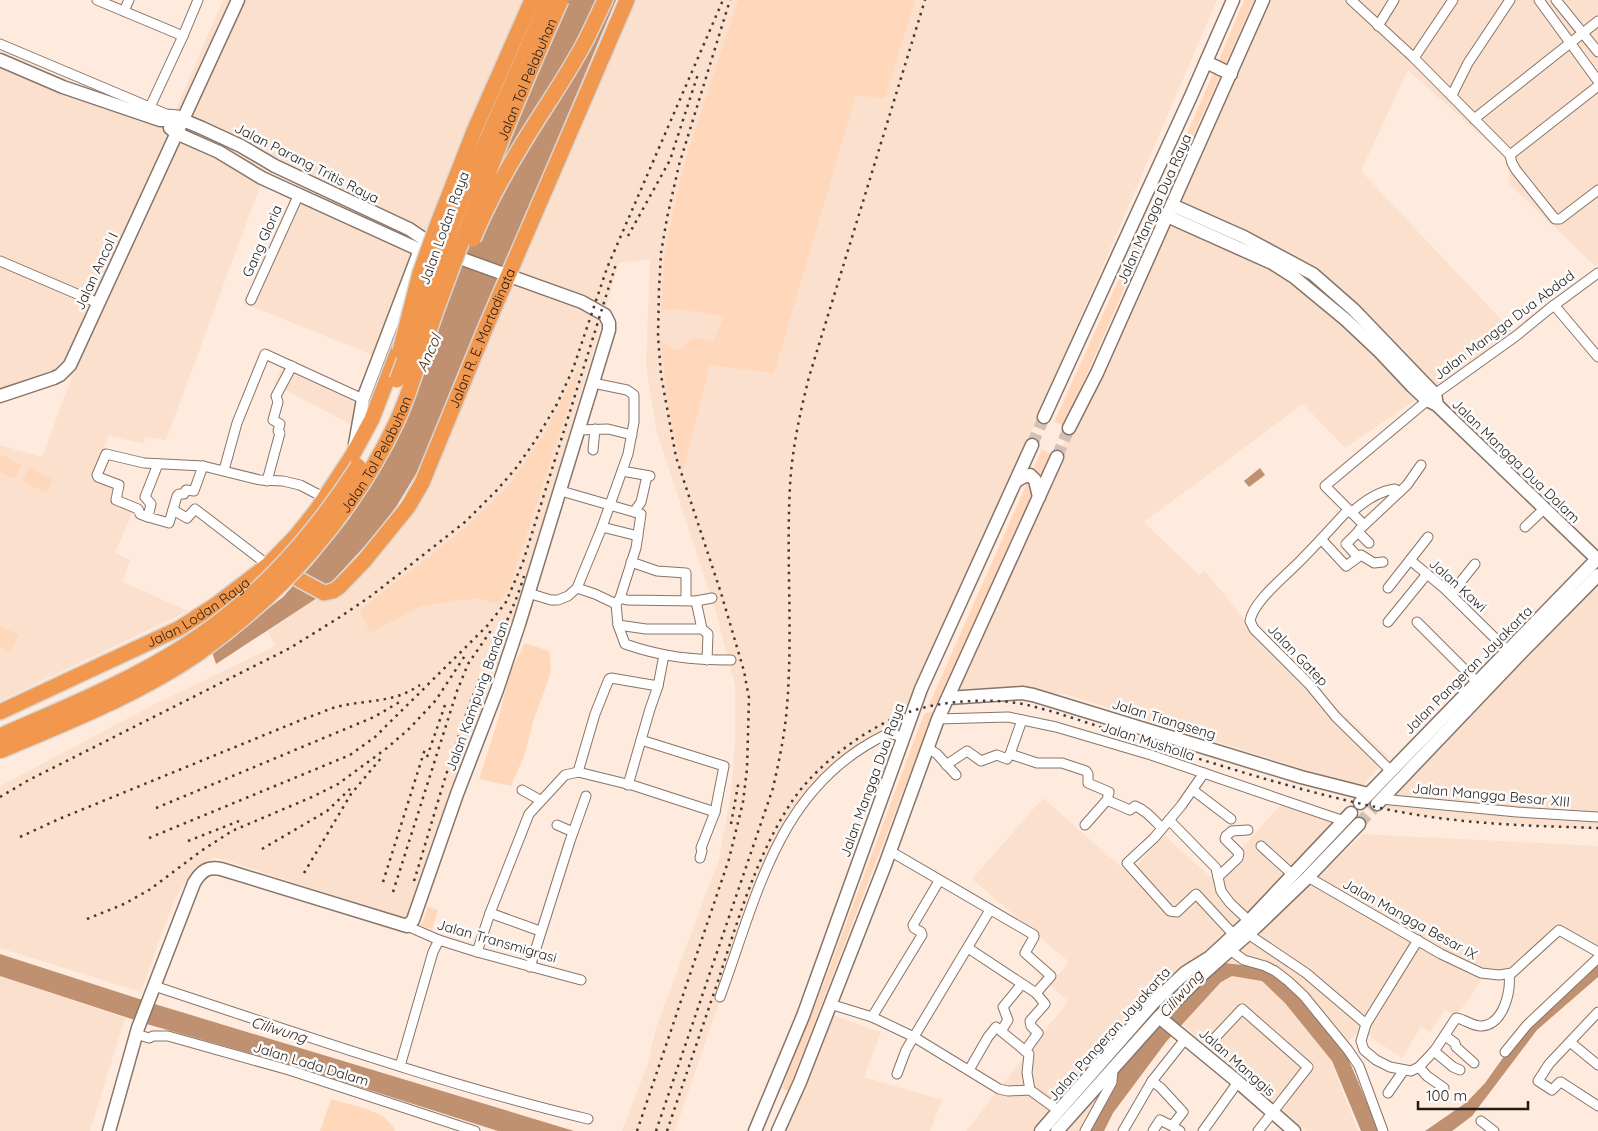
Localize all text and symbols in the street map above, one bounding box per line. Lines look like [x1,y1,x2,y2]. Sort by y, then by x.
street label: Jalan Tol Pelabuhan [493,15,561,143]
street label: Jalan Parang Tritis Raya [232,119,382,207]
street label: Jalan Mangga Dua Raya [1113,131,1195,287]
street label: Jalan Lodan Raya [415,169,473,287]
street label: Gang Gloria [238,202,286,280]
street label: Jalan Ancol I [70,229,122,313]
street label: Jalan R. E. Martadinata [445,265,519,411]
street label: Jalan Mangga Dua Abdad [1430,266,1578,384]
water label: Ancol [412,330,446,374]
street label: Jalan Tol Pelabuhan [336,394,415,517]
street label: Jalan Mangga Dua Dalam [1448,395,1584,527]
street label: Jalan Kawi [1425,554,1491,616]
street label: Jalan Lodan Raya [143,573,253,652]
street label: Jalan Pangeran Jayakarta [1400,602,1536,738]
street label: Jalan Kampung Bandan [441,618,513,774]
street label: Jalan Gatep [1264,620,1332,690]
street label: Jalan Tiangseng [1110,695,1218,743]
street label: Jalan Mangga Dua Raya [836,700,908,860]
street label: Jalan Musholla [1099,717,1197,765]
street label: Jalan Mangga Besar XIII [1411,779,1571,811]
street label: Jalan Mangga Besar IX [1339,874,1481,964]
street label: Jalan Transmigrasi [435,915,559,967]
street label: Jalan Pangeran Jayakarta [1044,963,1174,1105]
water label: Ciliwung [1154,965,1208,1021]
water label: Ciliwung [249,1012,311,1047]
street label: Jalan Manggis [1195,1024,1279,1100]
street label: Jalan Lada Dalam [251,1038,371,1090]
scale bar [1418,1078,1528,1110]
text: 100 m [1426,1086,1467,1105]

